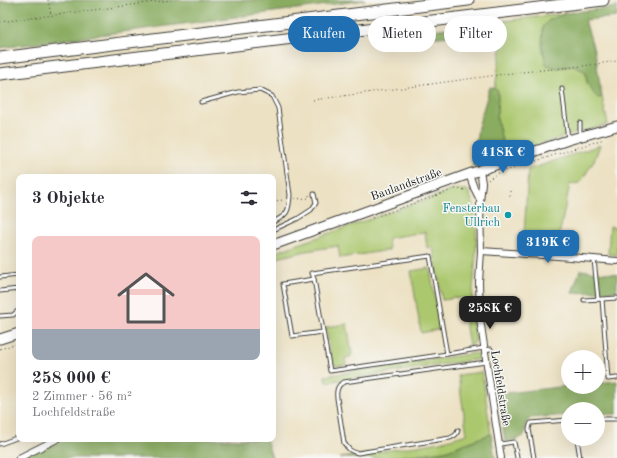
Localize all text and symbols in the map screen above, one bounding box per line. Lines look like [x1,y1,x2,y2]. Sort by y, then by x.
chip: Kaufen [288,16,360,52]
chip: Mieten [368,16,436,52]
chip: Filter [444,16,507,52]
pin: 418K € [470,140,536,174]
text: 418K € [481,146,525,159]
street label: Baulandstraße [369,166,444,203]
icon: filters [238,187,260,209]
text: 3 Objekte [32,190,105,207]
place label: Fensterbau Ullrich [442,203,501,229]
marker: Fensterbau Ullrich [503,210,513,220]
pin: 319K € [515,230,581,264]
text: 319K € [526,236,570,249]
icon: home [110,262,182,334]
pin: 258K € [457,296,523,330]
text: 258K € [468,302,512,315]
street label: Lochfeldstraße [488,349,512,428]
map controls [561,350,605,446]
button: + [561,350,605,394]
text: 258 000 € [32,370,111,387]
text: 2 Zimmer · 56 m² [32,390,132,403]
button: − [561,402,605,446]
text: Lochfeldstraße [32,406,115,419]

